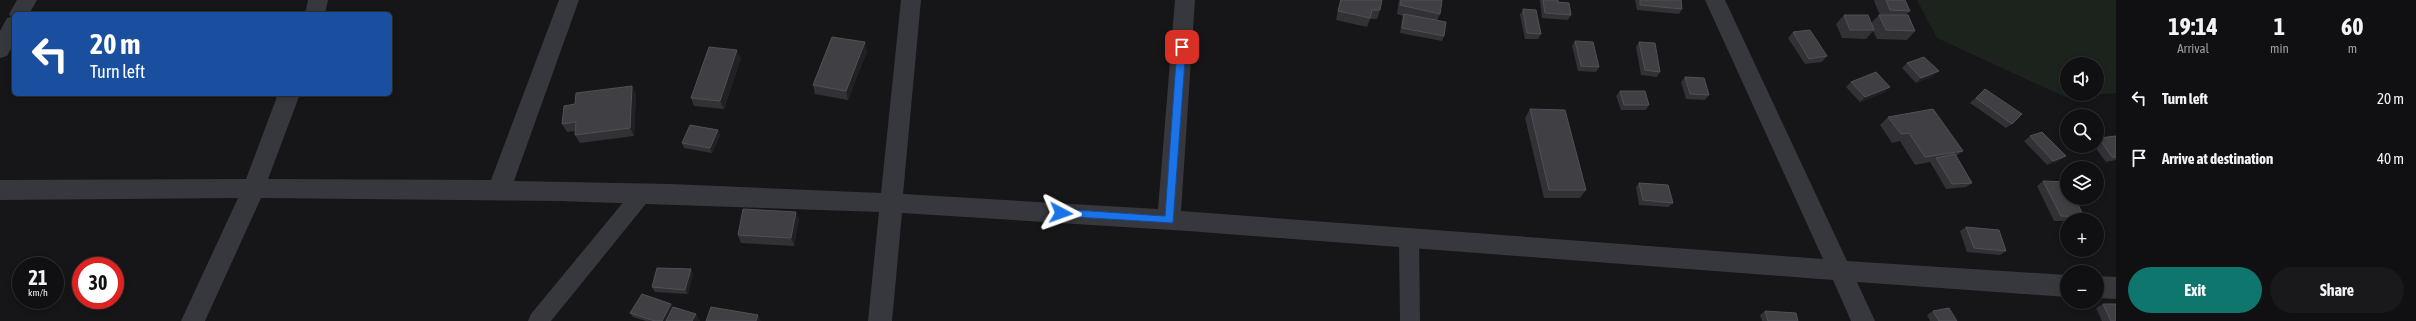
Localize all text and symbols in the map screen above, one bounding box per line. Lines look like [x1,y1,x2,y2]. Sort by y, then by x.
text: 19:14 [2168,13,2218,40]
text: 1 [2274,13,2285,40]
text: 60 [2341,13,2364,40]
icon: left [24,28,76,80]
text: 20 m [90,28,140,60]
pin [1165,30,1199,64]
icon: arrive [1171,36,1193,58]
text: Arrival [2177,41,2209,56]
text: min [2270,41,2289,56]
text: m [2348,41,2357,56]
map controls [2060,57,2104,309]
button: sound [2060,57,2104,101]
text: Turn left [90,61,145,82]
icon: left [2128,87,2150,109]
text: Turn left [2162,90,2208,107]
text: 20 m [2377,90,2404,107]
button: search [2060,109,2104,153]
icon: arrive [2128,147,2150,169]
text: Arrive at destination [2162,150,2273,167]
text: 40 m [2377,150,2404,167]
button: layers [2060,161,2104,205]
position arrow [1040,192,1082,234]
button: + [2060,213,2104,257]
speed limit sign: 30 [72,257,124,309]
button: − [2060,265,2104,309]
text: 21 [29,266,47,289]
button: Exit [2128,267,2262,313]
button: Share [2270,267,2404,313]
text: km/h [28,287,48,298]

